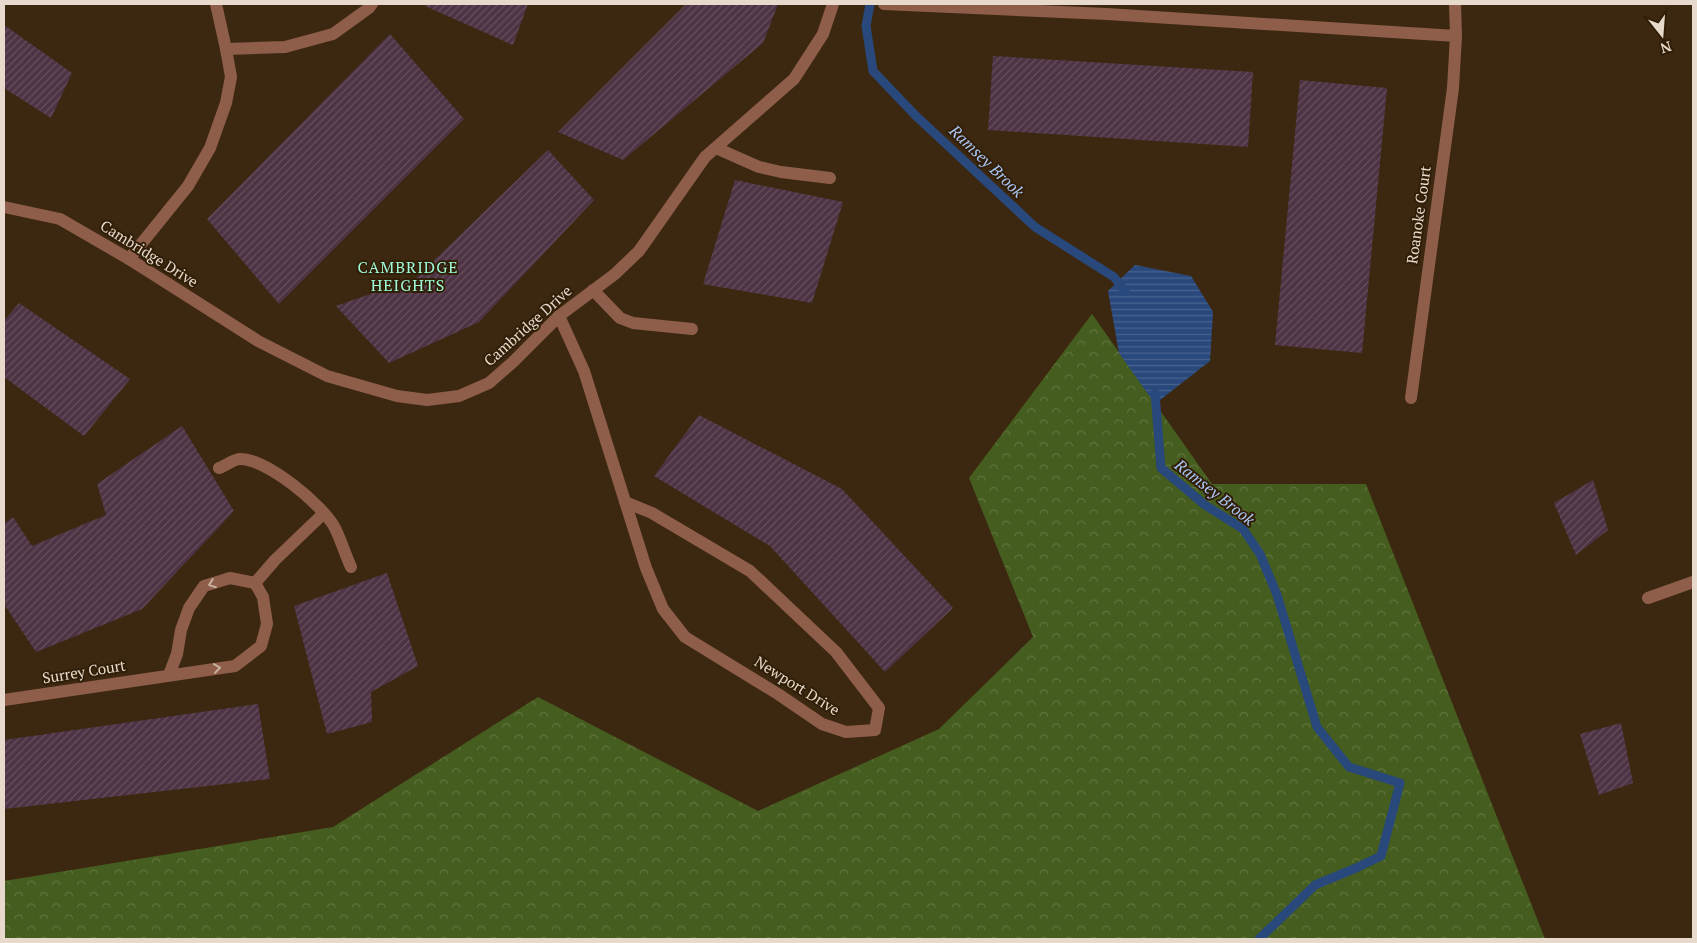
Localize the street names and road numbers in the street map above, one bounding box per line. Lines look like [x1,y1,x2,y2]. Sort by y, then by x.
street label: Roanoke Court [1401,164,1435,265]
street label: Cambridge Drive [97,215,202,291]
street label: Cambridge Drive [479,280,576,370]
street label: Newport Drive [751,651,844,719]
street label: Surrey Court [41,654,127,687]

